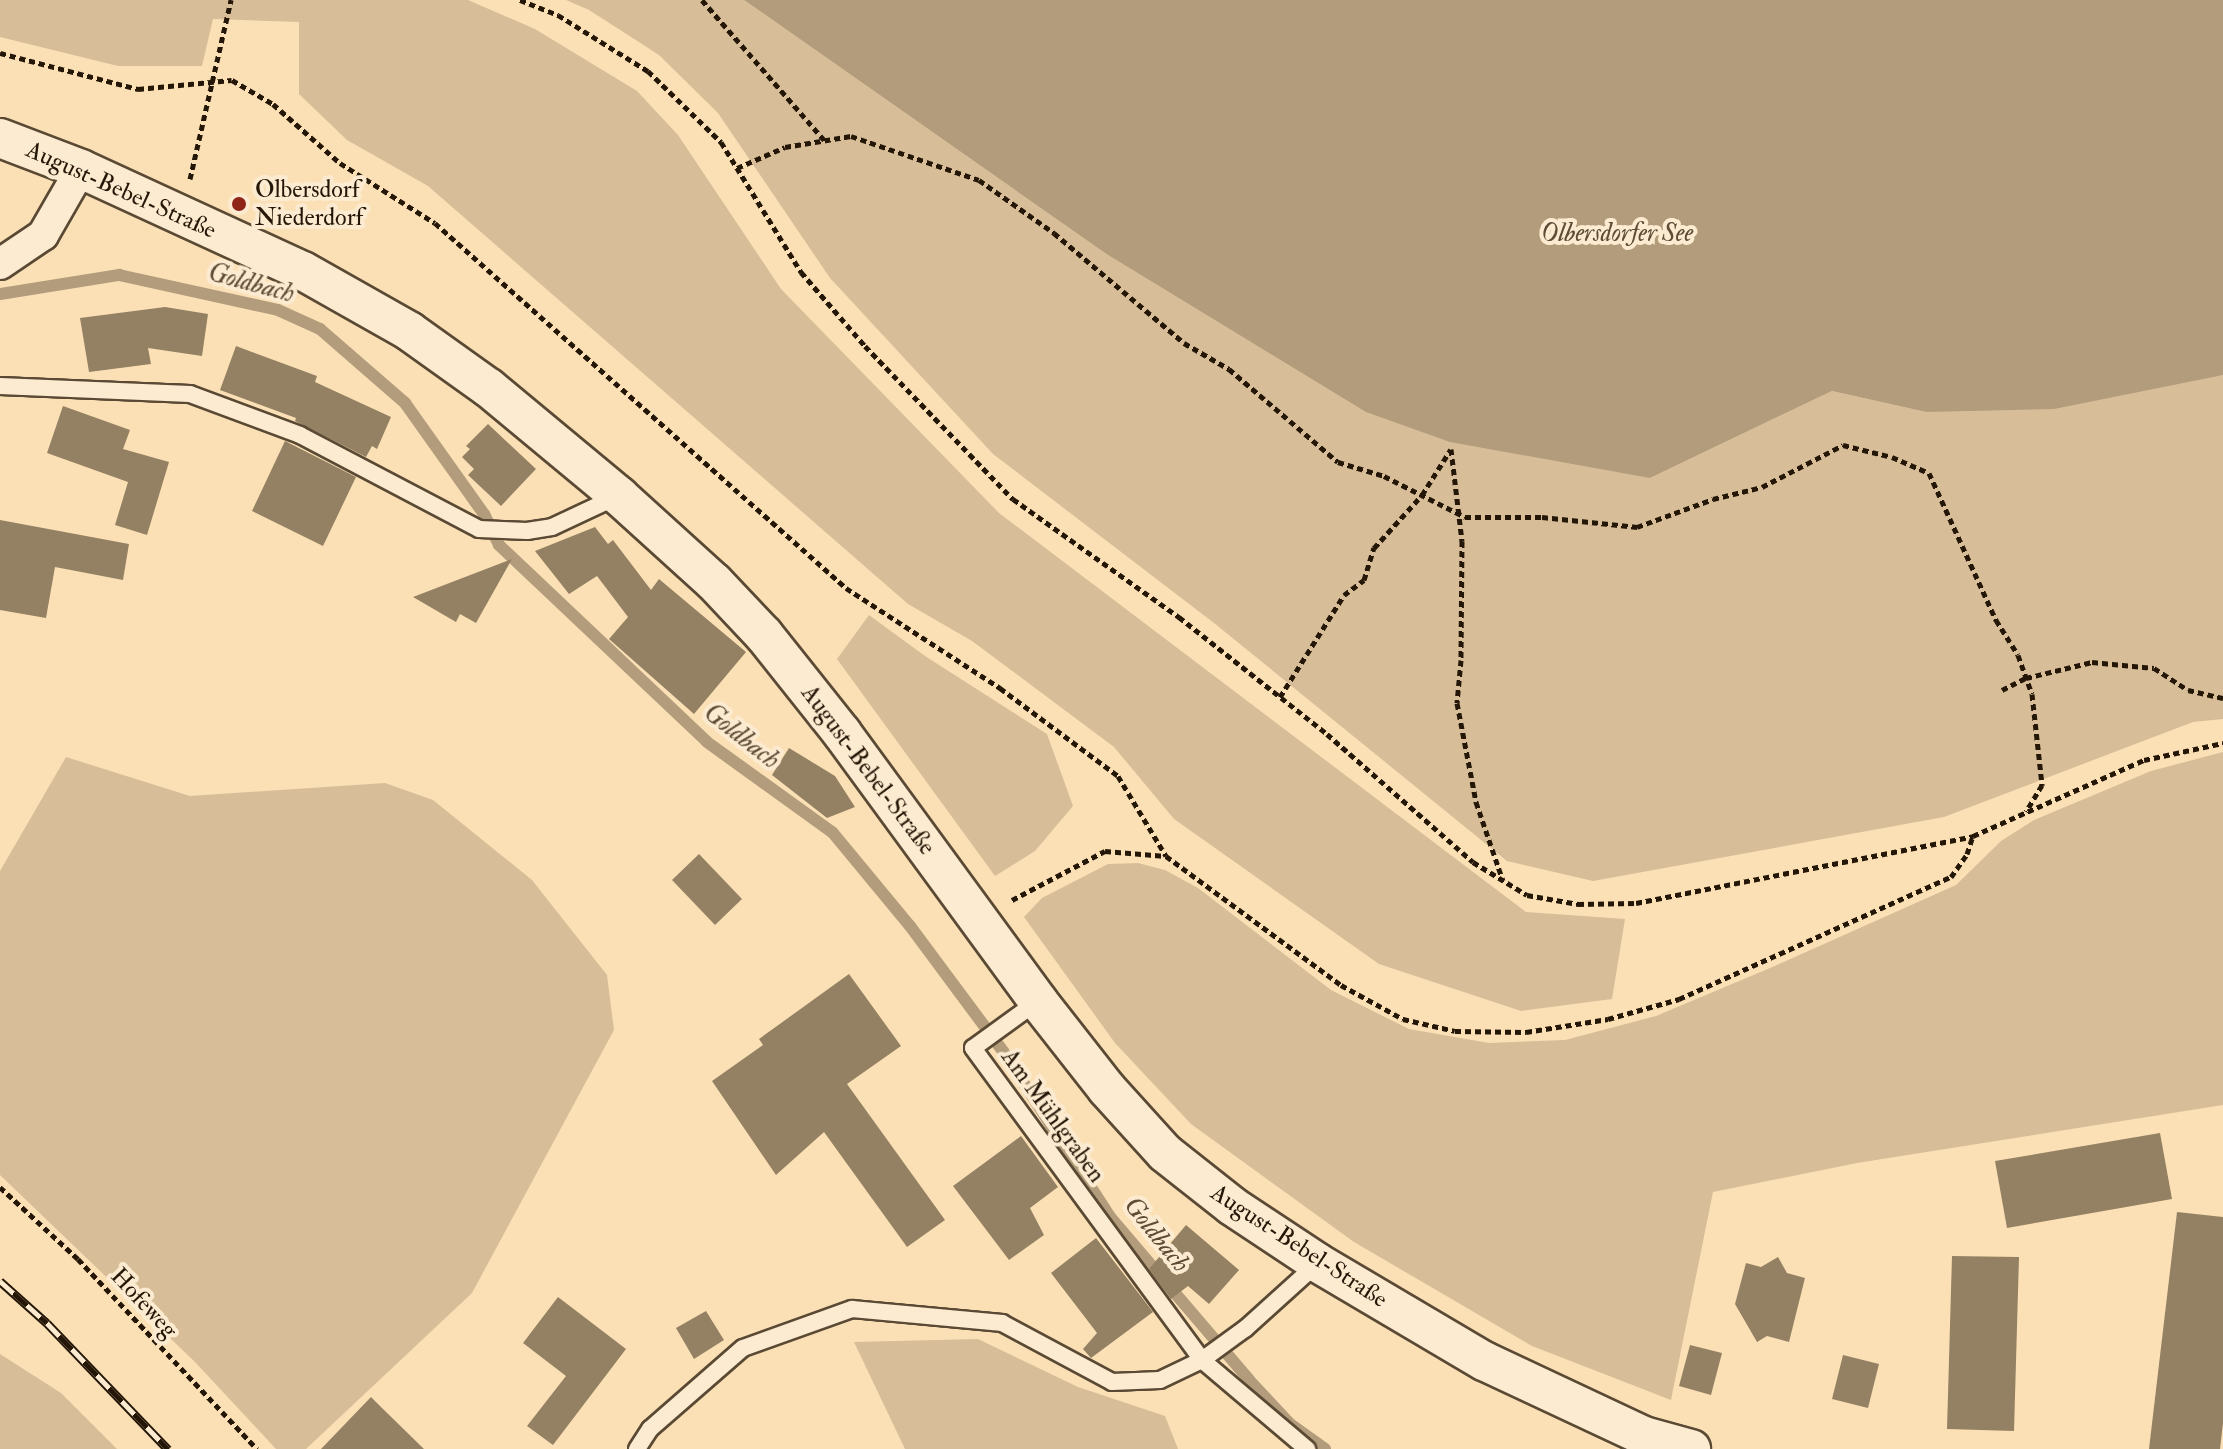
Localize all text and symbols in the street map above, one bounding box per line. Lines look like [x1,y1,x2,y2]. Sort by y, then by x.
street label: August-Bebel-Straße [22,135,220,245]
place label: Olbersdorf Niederdorf [255,176,363,232]
marker: Olbersdorf Niederdorf [230,195,248,213]
water label: Olbersdorfer See [1541,218,1693,250]
water label: Goldbach [205,258,297,310]
street label: August-Bebel-Straße [795,679,941,861]
water label: Goldbach [697,698,785,776]
street label: Am Mühlgraben [995,1044,1111,1188]
street label: August-Bebel-Straße [1205,1178,1393,1314]
water label: Goldbach [1116,1191,1196,1279]
street label: Hofeweg [104,1262,184,1344]

